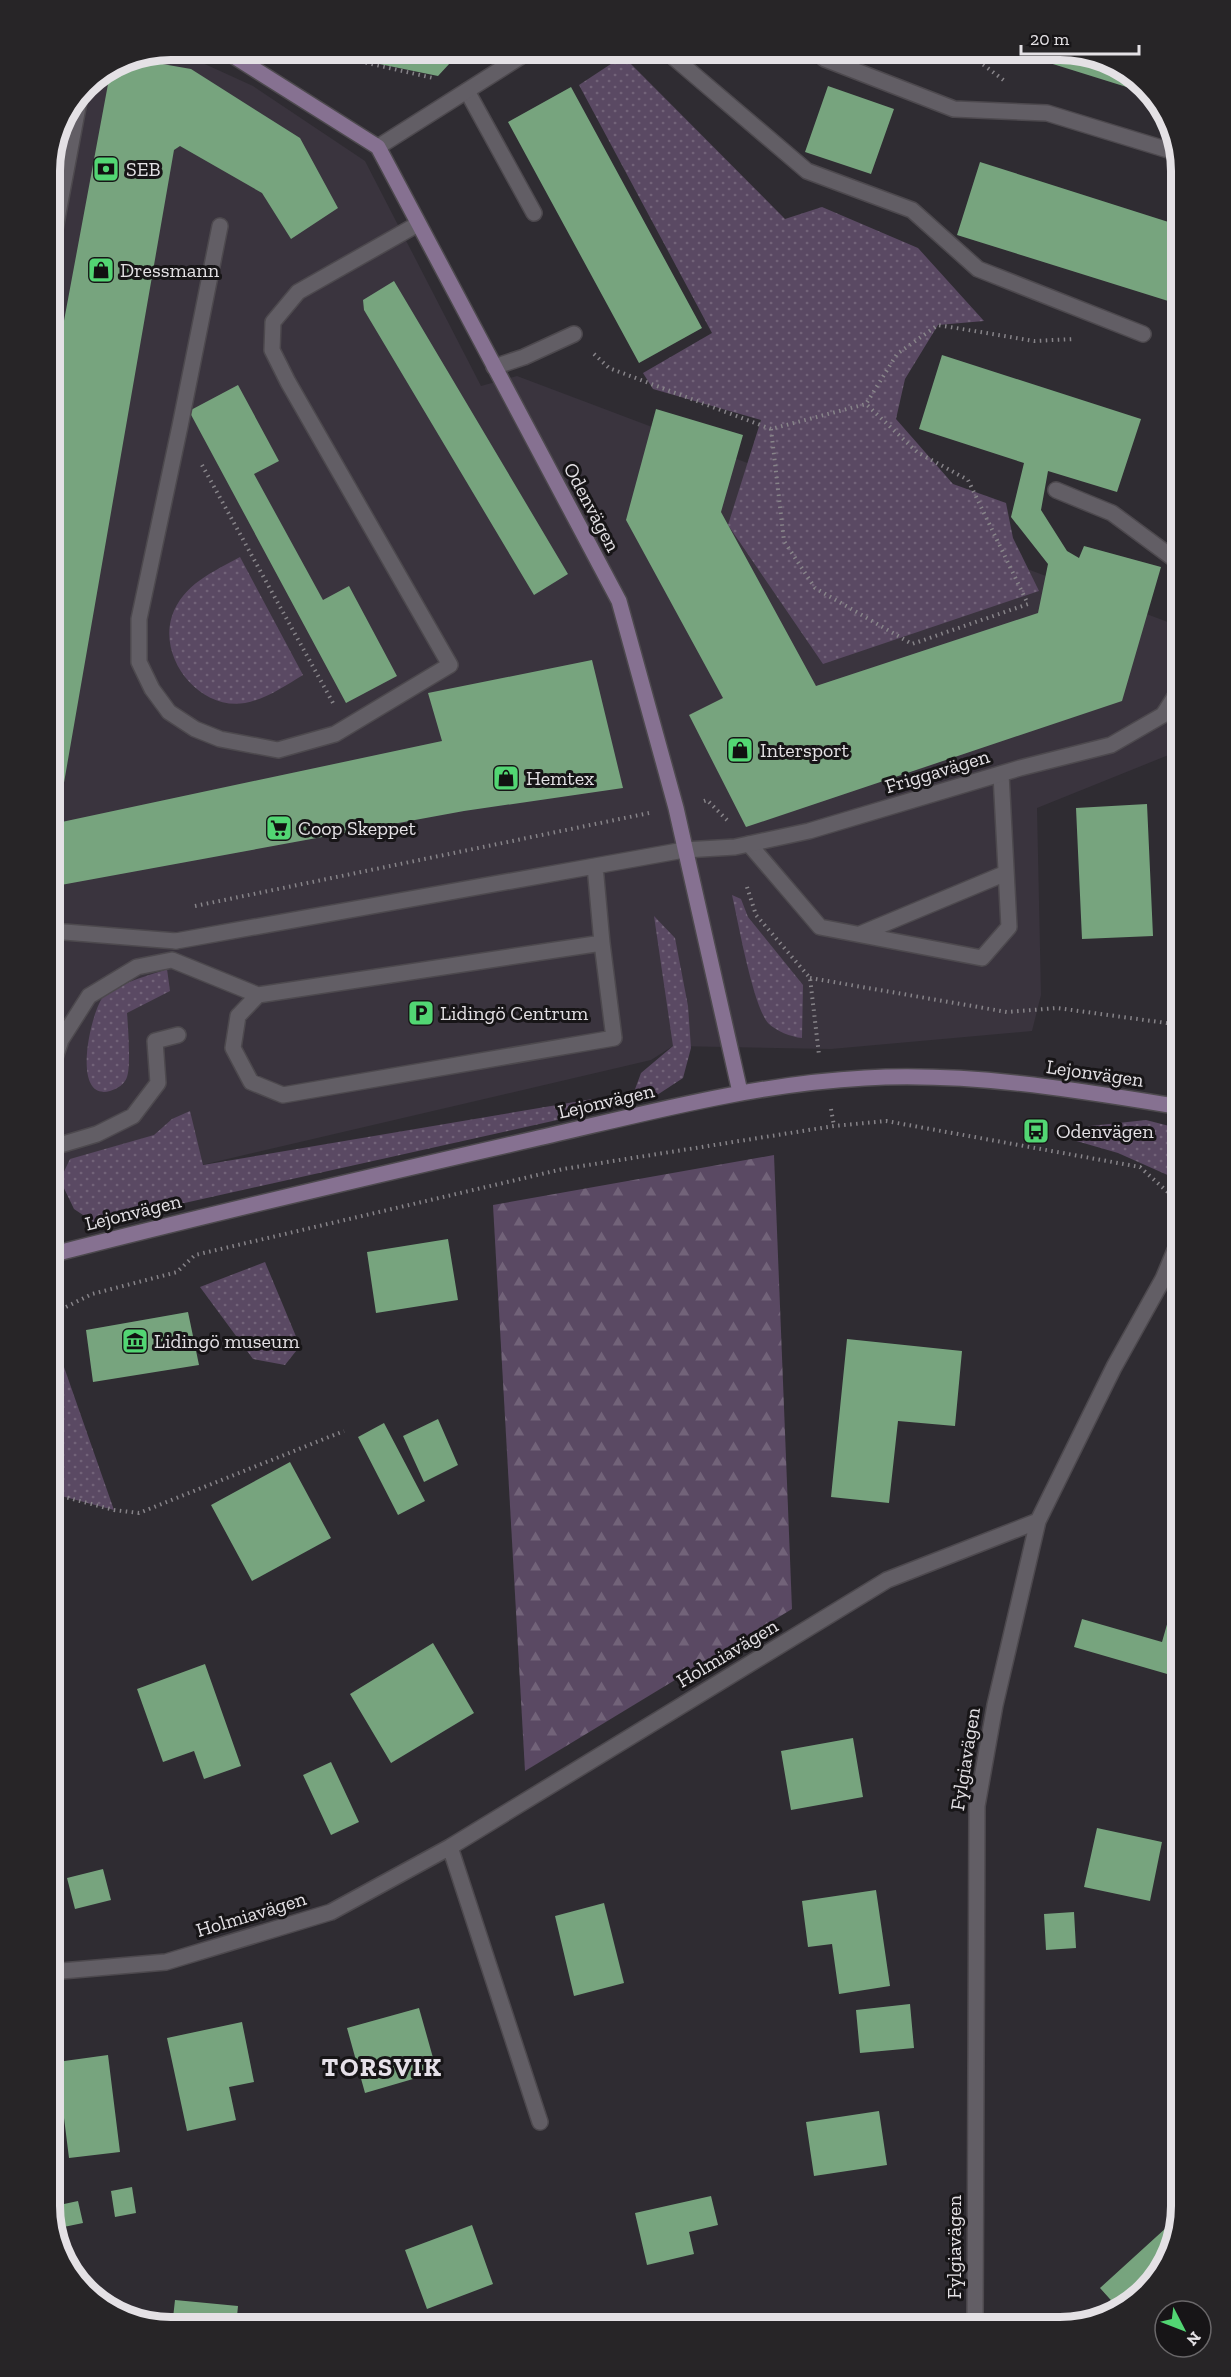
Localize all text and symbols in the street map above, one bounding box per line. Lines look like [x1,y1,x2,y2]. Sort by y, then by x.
scale bar [1021,18,1140,56]
text: 20 m [1030,28,1070,50]
bank icon: SEB [91,154,121,184]
place label: SEB [126,157,161,181]
shop icon: Dressmann [86,255,116,285]
place label: Dressmann [120,258,220,282]
street label: Odenvägen [558,458,626,556]
shop icon: Intersport [725,735,755,765]
place label: Intersport [760,738,850,762]
street label: Friggavägen [882,744,993,798]
shop icon: Hemtex [491,763,521,793]
place label: Hemtex [526,766,594,790]
supermarket icon: Coop Skeppet [264,813,294,843]
place label: Coop Skeppet [298,816,416,840]
parking icon: Lidingö Centrum [406,998,436,1028]
place label: Lidingö Centrum [440,1001,589,1025]
street label: Lejonvägen [1045,1054,1146,1092]
street label: Lejonvägen [555,1078,657,1124]
bus stop icon: Odenvägen [1021,1116,1051,1146]
place label: Odenvägen [1056,1119,1154,1143]
street label: Lejonvägen [82,1188,184,1236]
museum icon: Lidingö museum [120,1326,150,1356]
place label: Lidingö museum [154,1329,300,1353]
street label: Holmiavägen [672,1613,782,1693]
street label: Fylgiavägen [945,1705,985,1812]
street label: Holmiavägen [193,1886,310,1942]
district label: TORSVIK [322,2051,442,2083]
street label: Fylgiavägen [942,2195,966,2299]
north arrow [1153,2299,1213,2359]
text: N [1183,2328,1205,2350]

